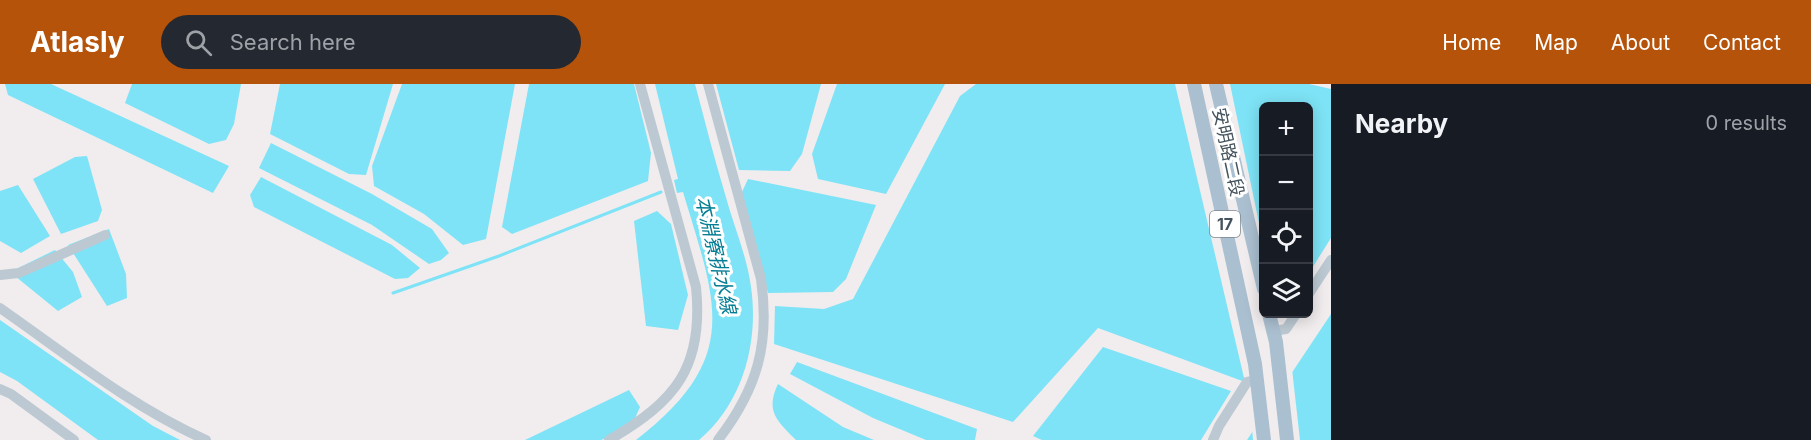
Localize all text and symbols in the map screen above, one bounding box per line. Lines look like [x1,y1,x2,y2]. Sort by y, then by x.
search box [161,15,581,69]
text: Atlasly [30,25,125,59]
icon: search [182,26,215,59]
text: Search here [230,29,356,55]
text: Home [1442,30,1501,55]
text: Map [1534,30,1578,55]
text: About [1611,30,1670,55]
text: Contact [1703,30,1781,55]
map controls [1259,102,1313,318]
button: + [1259,102,1313,156]
street label: 安明路二段 [1209,106,1248,198]
text: Nearby [1355,108,1448,139]
text: 0 results [1705,111,1787,135]
button: − [1259,156,1313,210]
water label: 本淵寮排水線 [691,194,742,318]
button: locate [1259,210,1313,264]
road number: 17 [1210,211,1240,237]
button: layers [1259,264,1313,318]

